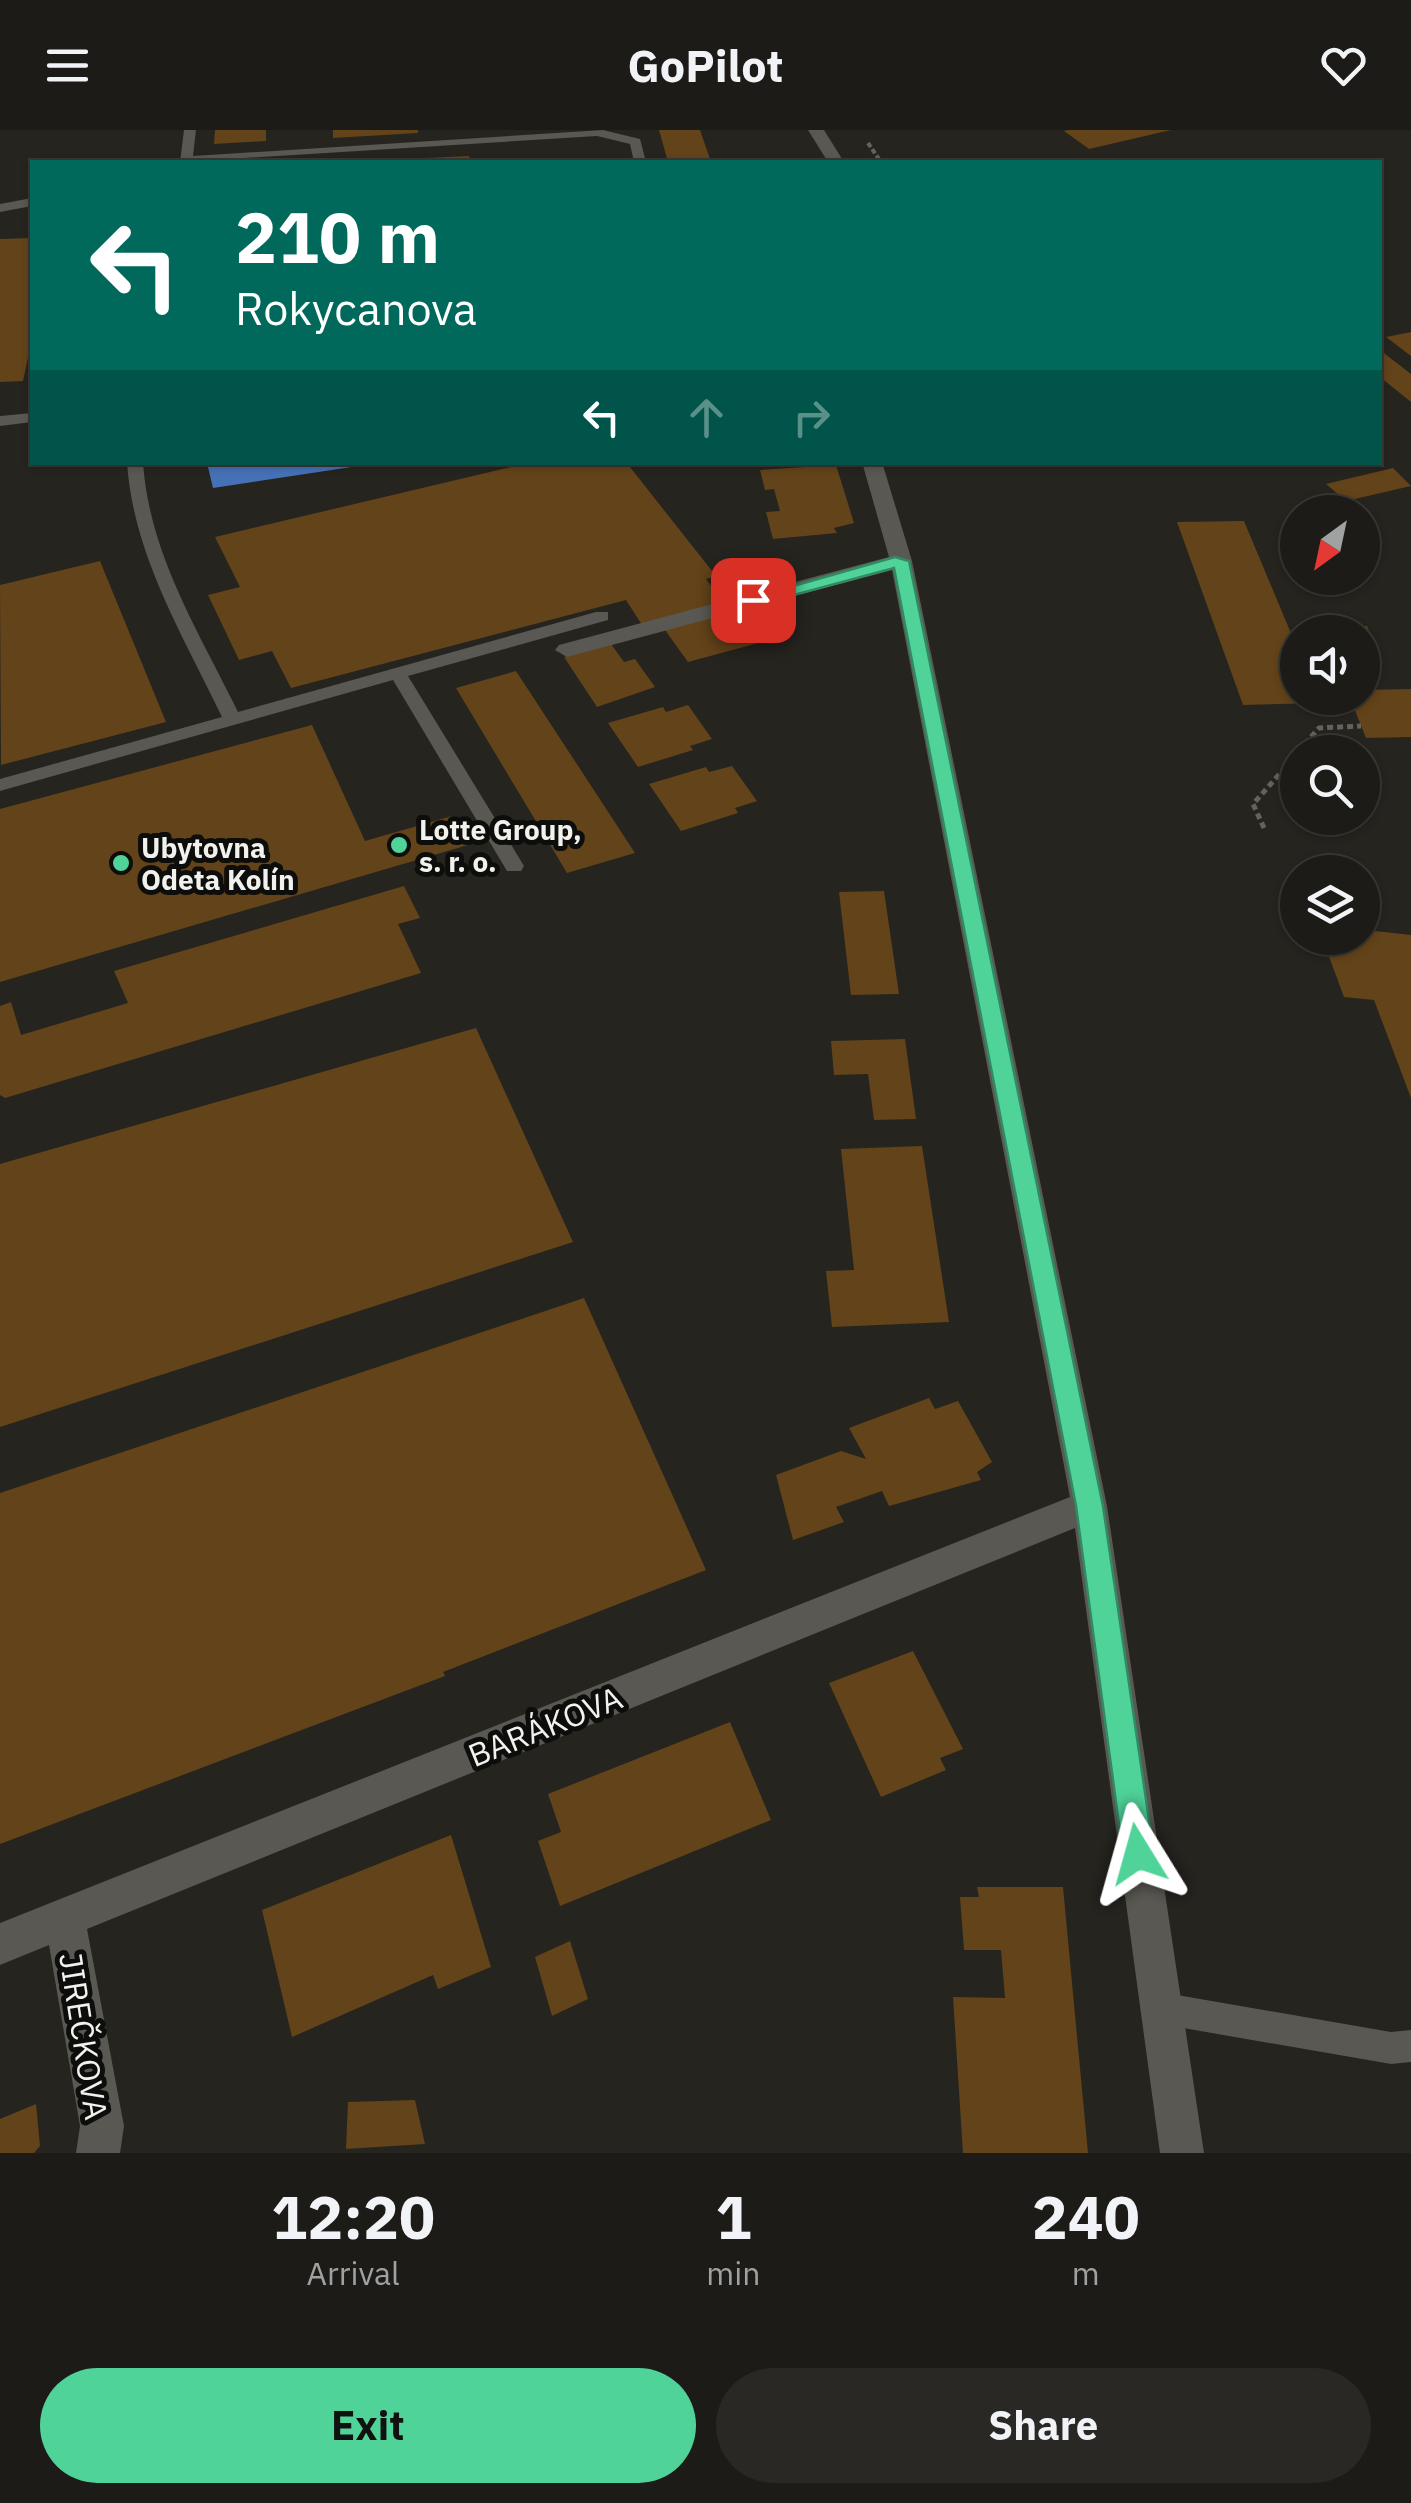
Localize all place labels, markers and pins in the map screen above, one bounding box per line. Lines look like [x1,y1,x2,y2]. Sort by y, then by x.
pin [711,558,796,643]
place label: Lotte Group, s. r. o. [419,811,582,880]
place label: Ubytovna Odeta Kolín [141,829,295,898]
marker: Lotte Group, s. r. o. [388,834,410,856]
marker: Ubytovna Odeta Kolín [110,852,132,874]

